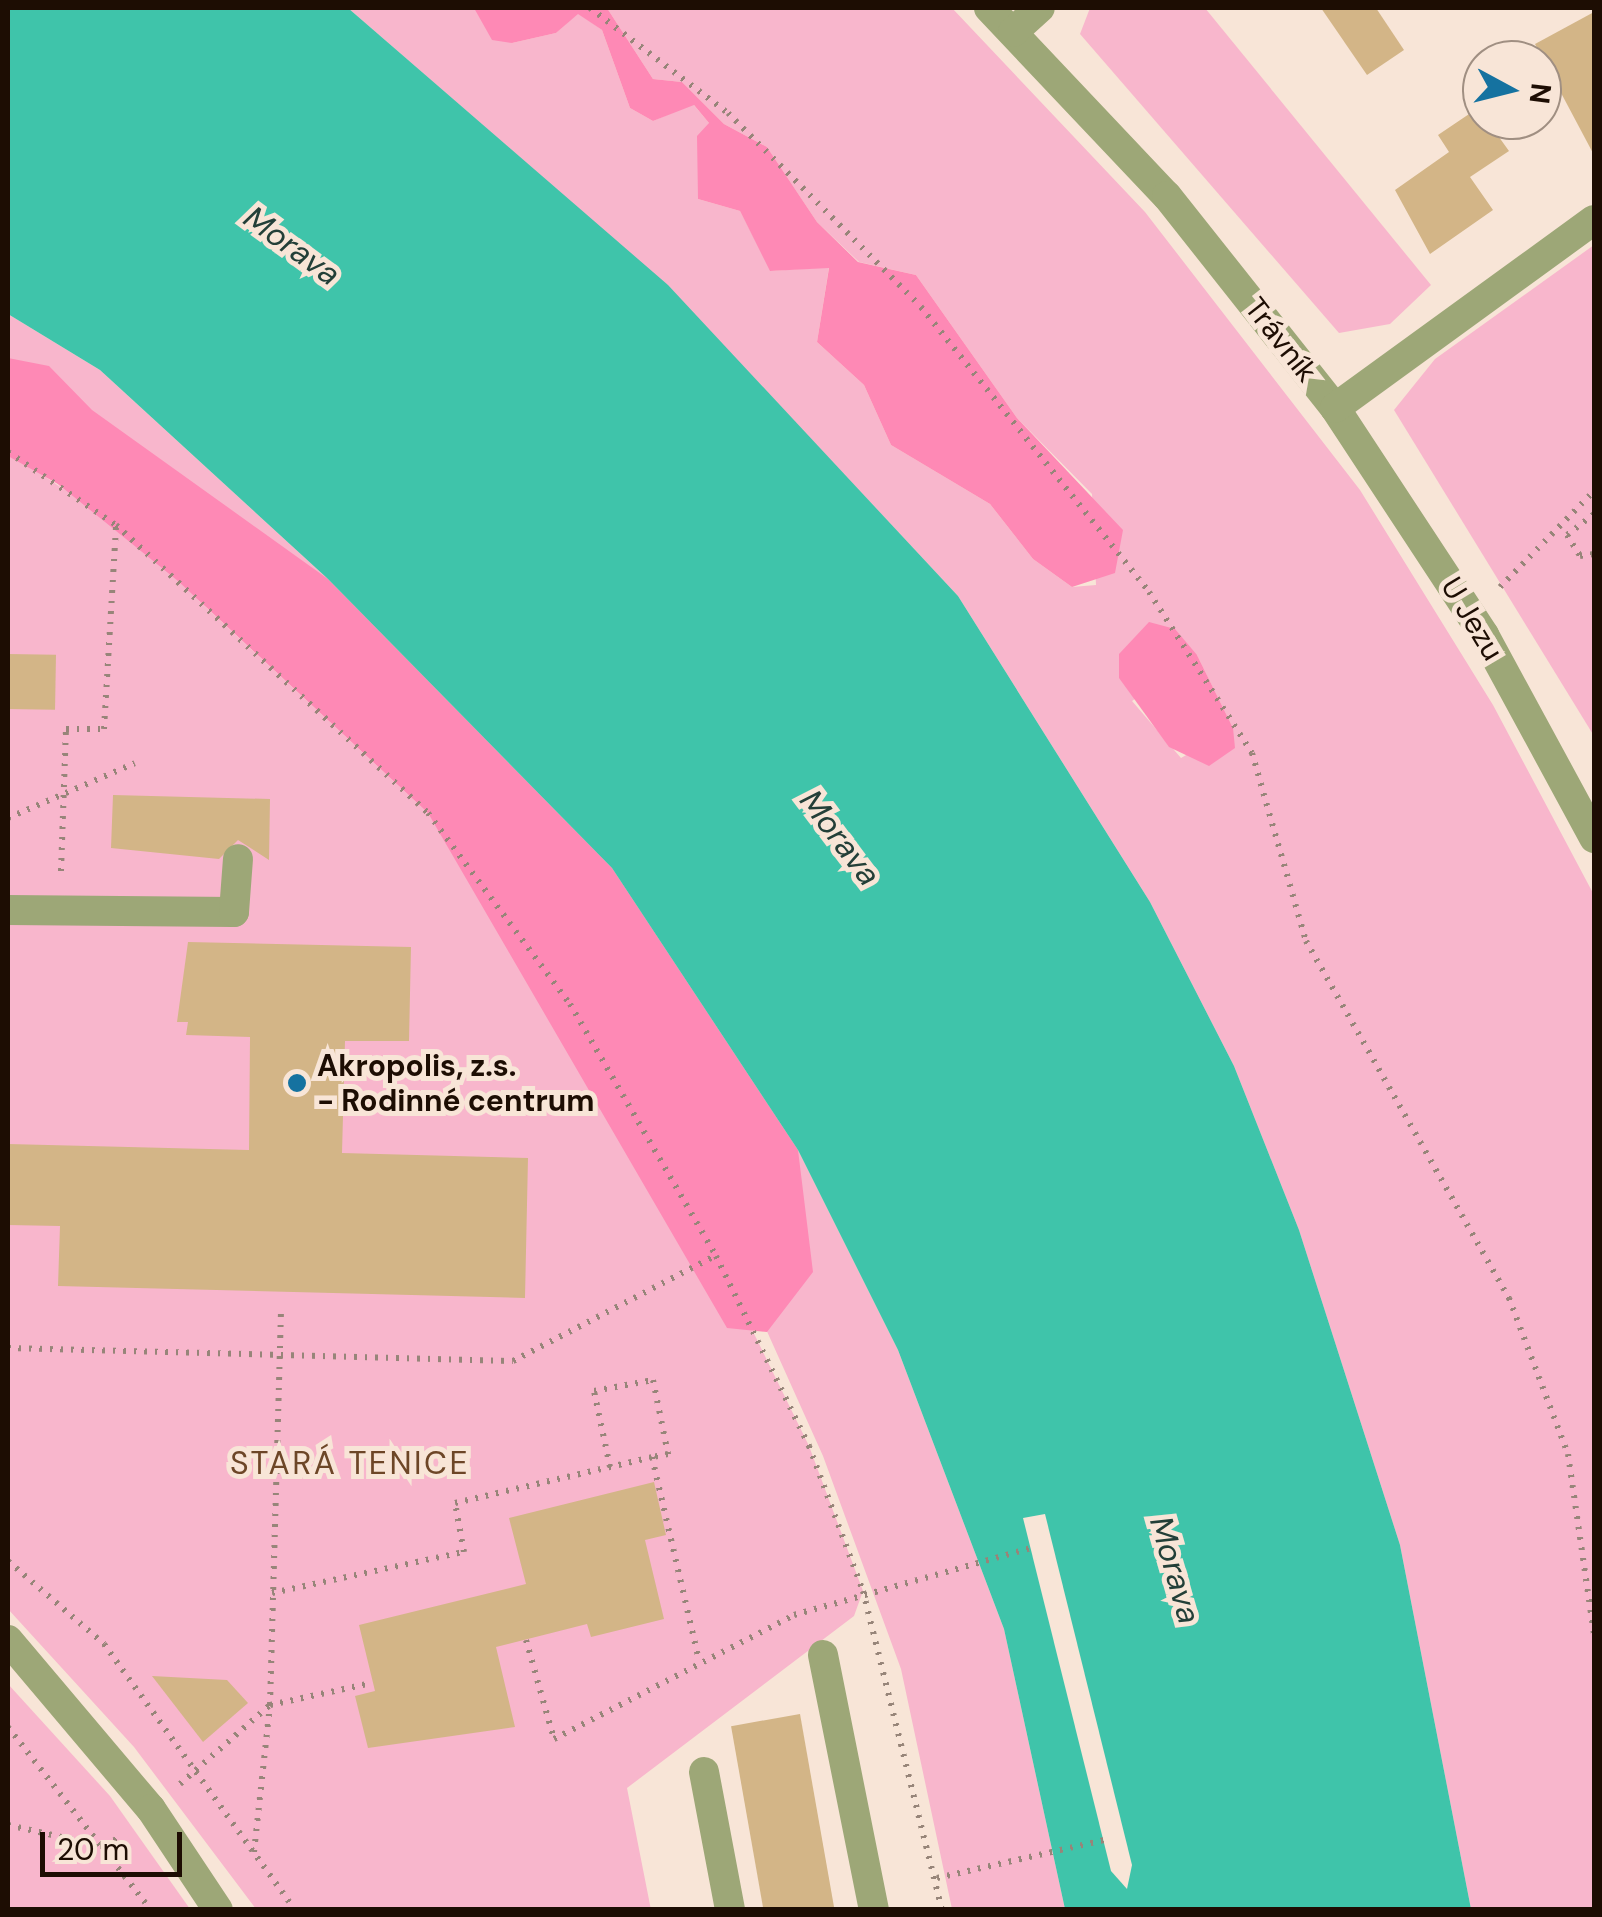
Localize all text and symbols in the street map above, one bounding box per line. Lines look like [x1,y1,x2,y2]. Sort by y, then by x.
north arrow [1462,40,1562,140]
text: N [1521,81,1560,106]
water label: Morava [236,198,348,294]
street label: Trávník [1237,291,1325,389]
street label: U Jezu [1433,571,1511,667]
water label: Morava [792,783,888,893]
place label: Akropolis, z.s. - Rodinné centrum [317,1048,594,1118]
marker: Akropolis, z.s. - Rodinné centrum [286,1072,308,1094]
district label: STARÁ TENICE [230,1444,470,1482]
water label: Morava [1141,1512,1209,1628]
scale bar [45,1812,188,1874]
text: 20 m [57,1830,129,1869]

